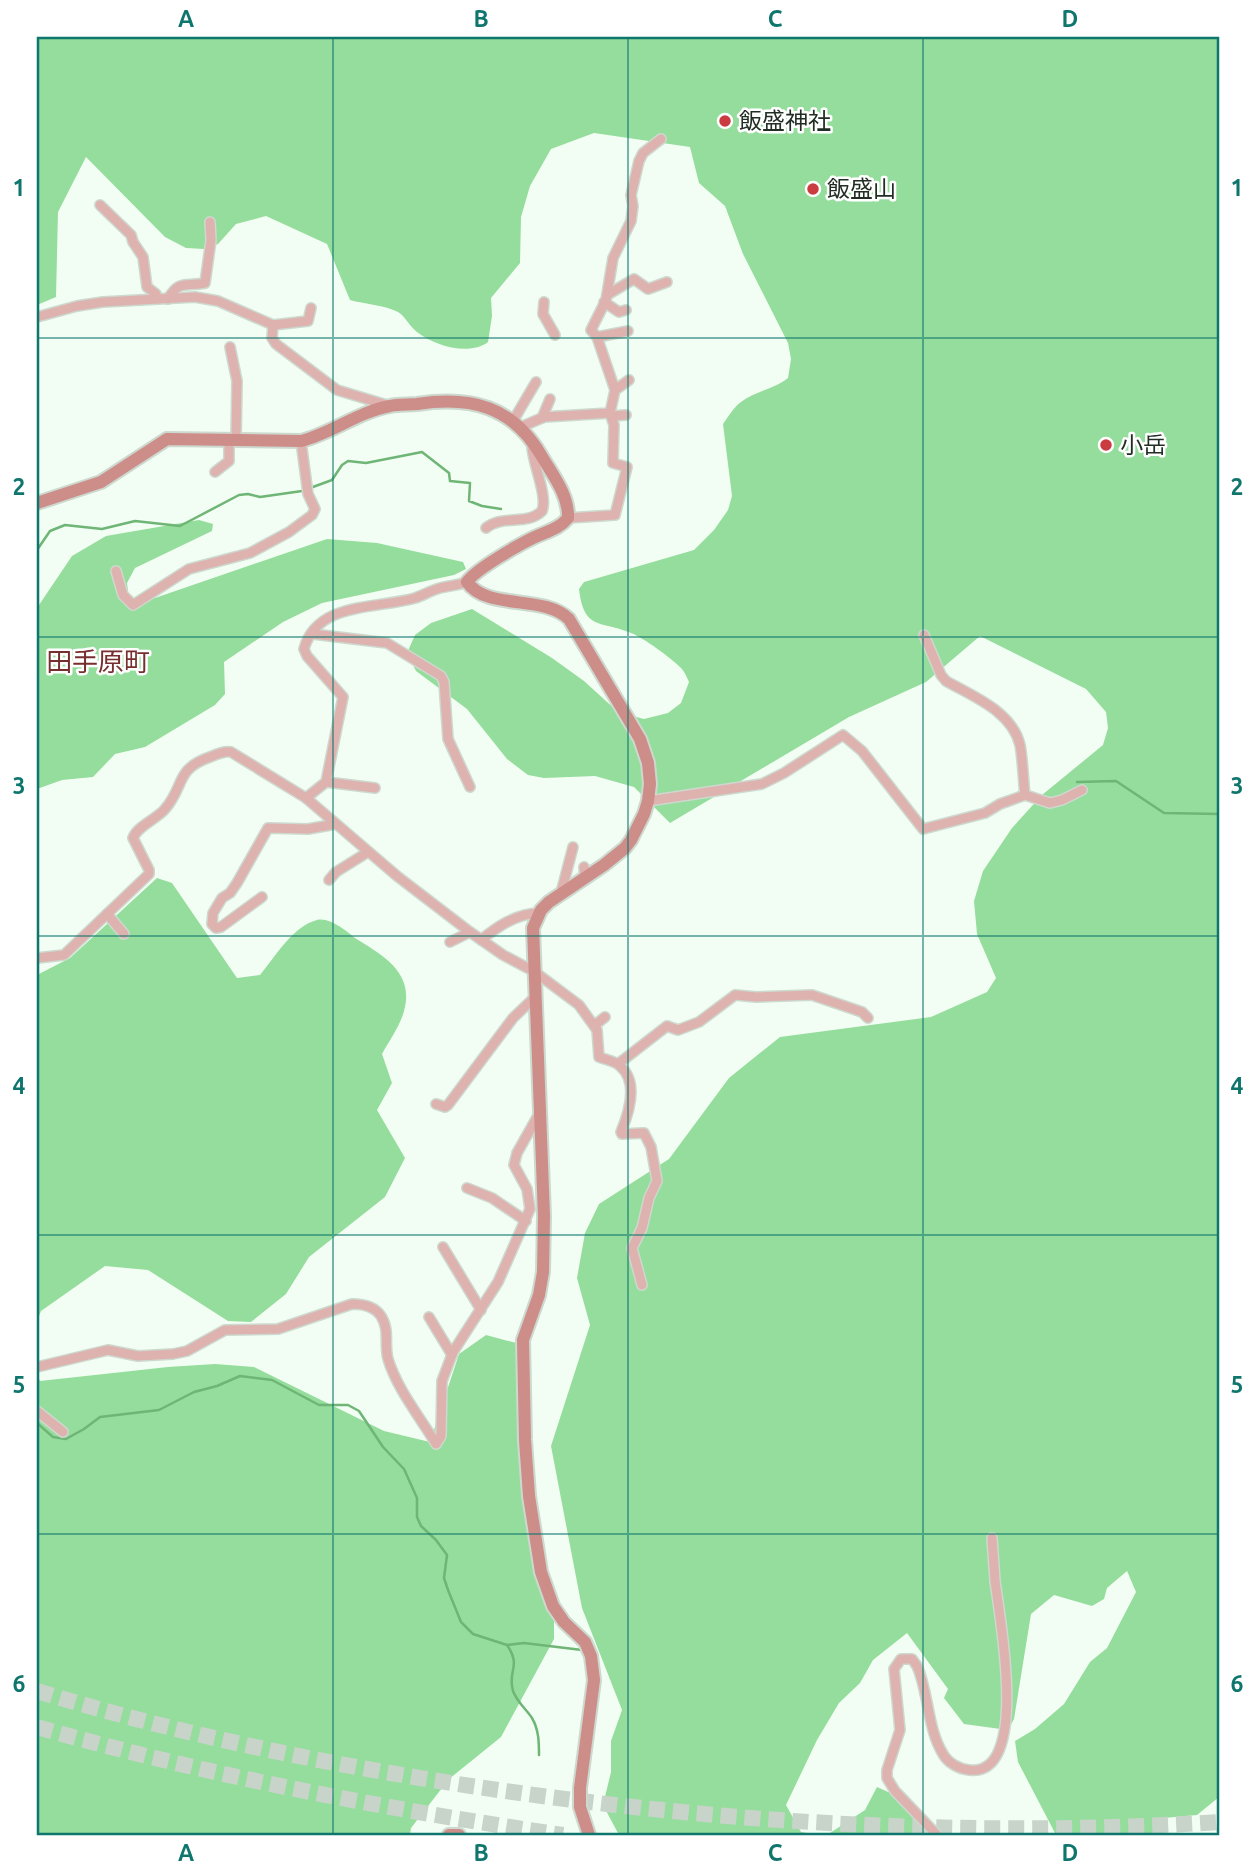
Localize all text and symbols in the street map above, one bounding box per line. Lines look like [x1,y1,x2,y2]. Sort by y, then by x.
text: A [178,6,194,31]
text: B [473,6,489,31]
text: C [768,6,783,31]
text: D [1062,6,1078,31]
place label: 飯盛神社 [739,108,831,133]
marker: 飯盛神社 [717,113,733,129]
text: 1 [13,175,25,200]
text: 1 [1231,175,1243,200]
place label: 飯盛山 [827,176,896,201]
marker: 飯盛山 [805,181,821,197]
place label: 小岳 [1120,432,1166,457]
marker: 小岳 [1098,437,1114,453]
text: 2 [13,474,25,499]
text: 2 [1231,474,1243,499]
district label: 田手原町 [46,647,150,676]
text: 3 [13,773,25,798]
text: 3 [1231,773,1243,798]
text: 4 [13,1073,26,1098]
text: 4 [1231,1073,1244,1098]
text: 5 [13,1372,25,1397]
text: 5 [1231,1372,1243,1397]
text: 6 [13,1671,26,1696]
text: 6 [1231,1671,1244,1696]
text: A [178,1840,194,1865]
text: B [473,1840,489,1865]
text: C [768,1840,783,1865]
text: D [1062,1840,1078,1865]

